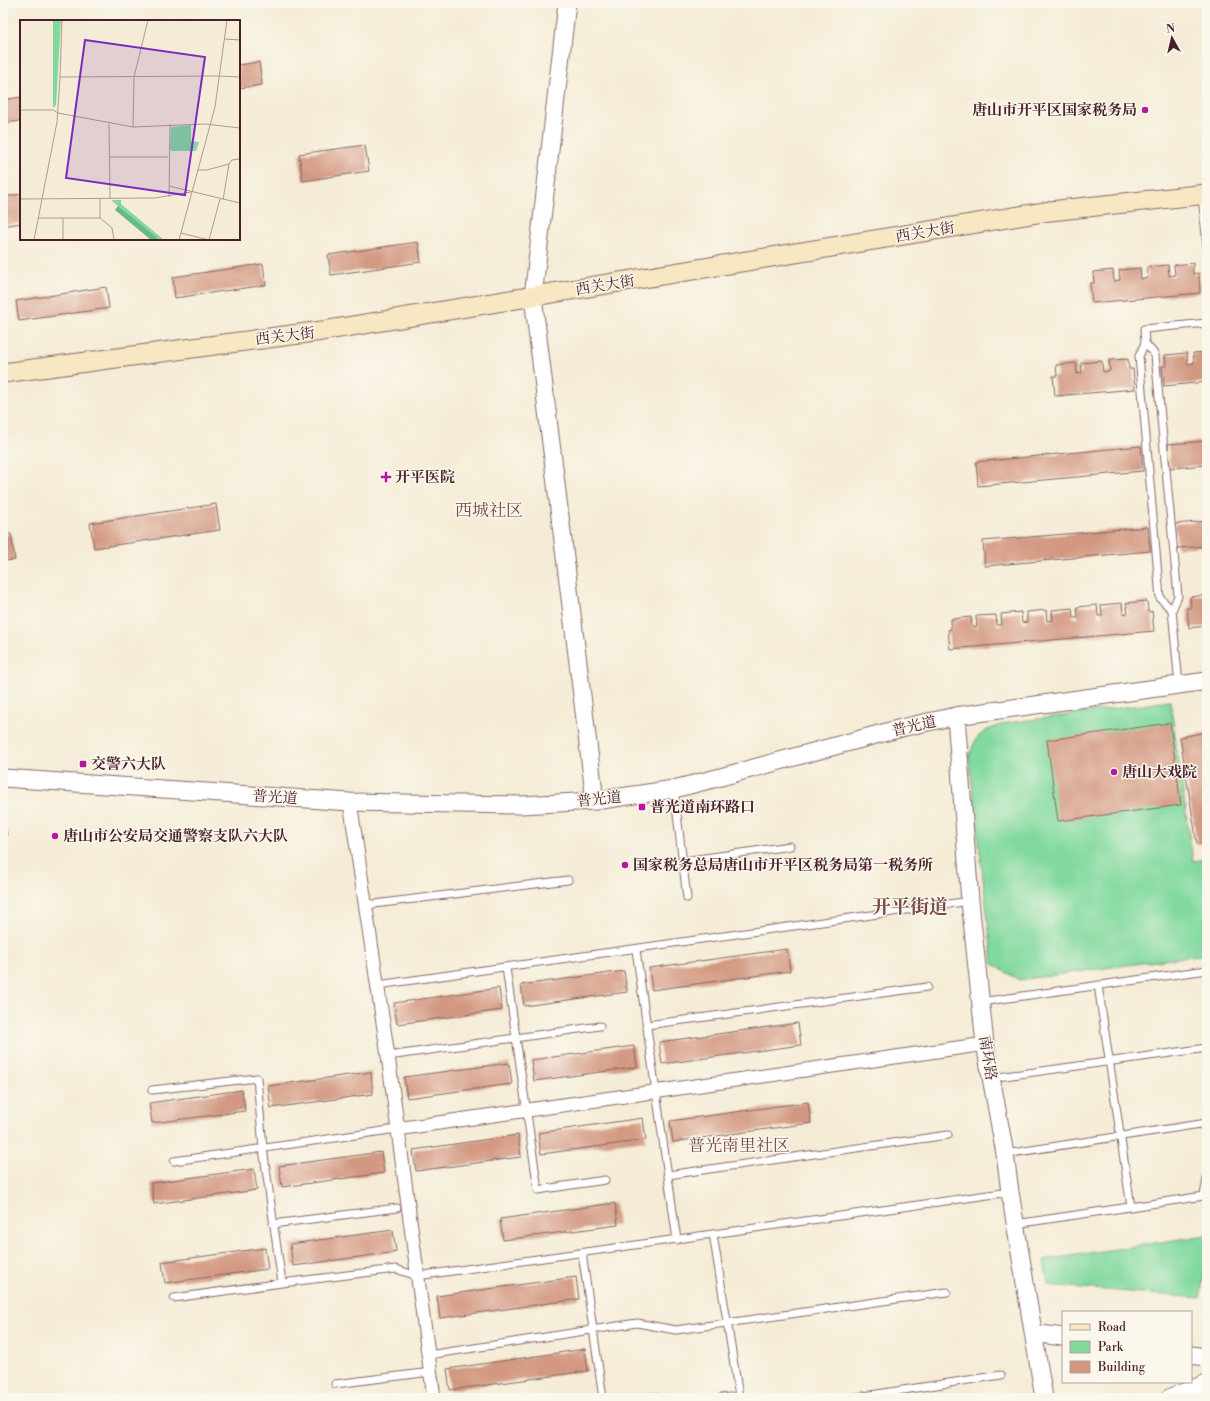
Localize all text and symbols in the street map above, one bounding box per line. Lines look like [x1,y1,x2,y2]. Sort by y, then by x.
north arrow [1152,18,1192,58]
inset map [20,20,240,240]
text: N [1165,22,1176,37]
place label: 唐山市开平区国家税务局 [972,101,1137,120]
marker: 唐山市开平区国家税务局 [1140,105,1150,115]
street label: 西关大街 [894,218,956,247]
street label: 西关大街 [574,271,636,300]
street label: 西关大街 [254,323,316,350]
place label: 开平医院 [395,468,455,487]
marker: 开平医院 [380,471,392,483]
district label: 西城社区 [455,500,523,522]
street label: 普光道 [890,712,938,741]
place label: 交警六大队 [91,755,166,774]
marker: 交警六大队 [78,759,88,769]
place label: 唐山大戏院 [1122,763,1197,782]
marker: 唐山大戏院 [1109,767,1119,777]
street label: 普光道 [252,786,298,809]
street label: 普光道 [576,788,622,811]
place label: 普光道南环路口 [650,798,755,817]
marker: 普光道南环路口 [637,802,647,812]
place label: 唐山市公安局交通警察支队六大队 [63,827,288,846]
marker: 唐山市公安局交通警察支队六大队 [50,831,60,841]
place label: 国家税务总局唐山市开平区税务局第一税务所 [633,856,933,875]
marker: 国家税务总局唐山市开平区税务局第一税务所 [620,860,630,870]
district label: 开平街道 [872,895,948,919]
street label: 南环路 [975,1034,1000,1082]
district label: 普光南里社区 [688,1135,790,1157]
legend [1062,1311,1192,1383]
text: Road [1098,1320,1126,1335]
text: Park [1098,1340,1124,1355]
text: Building [1097,1360,1146,1375]

